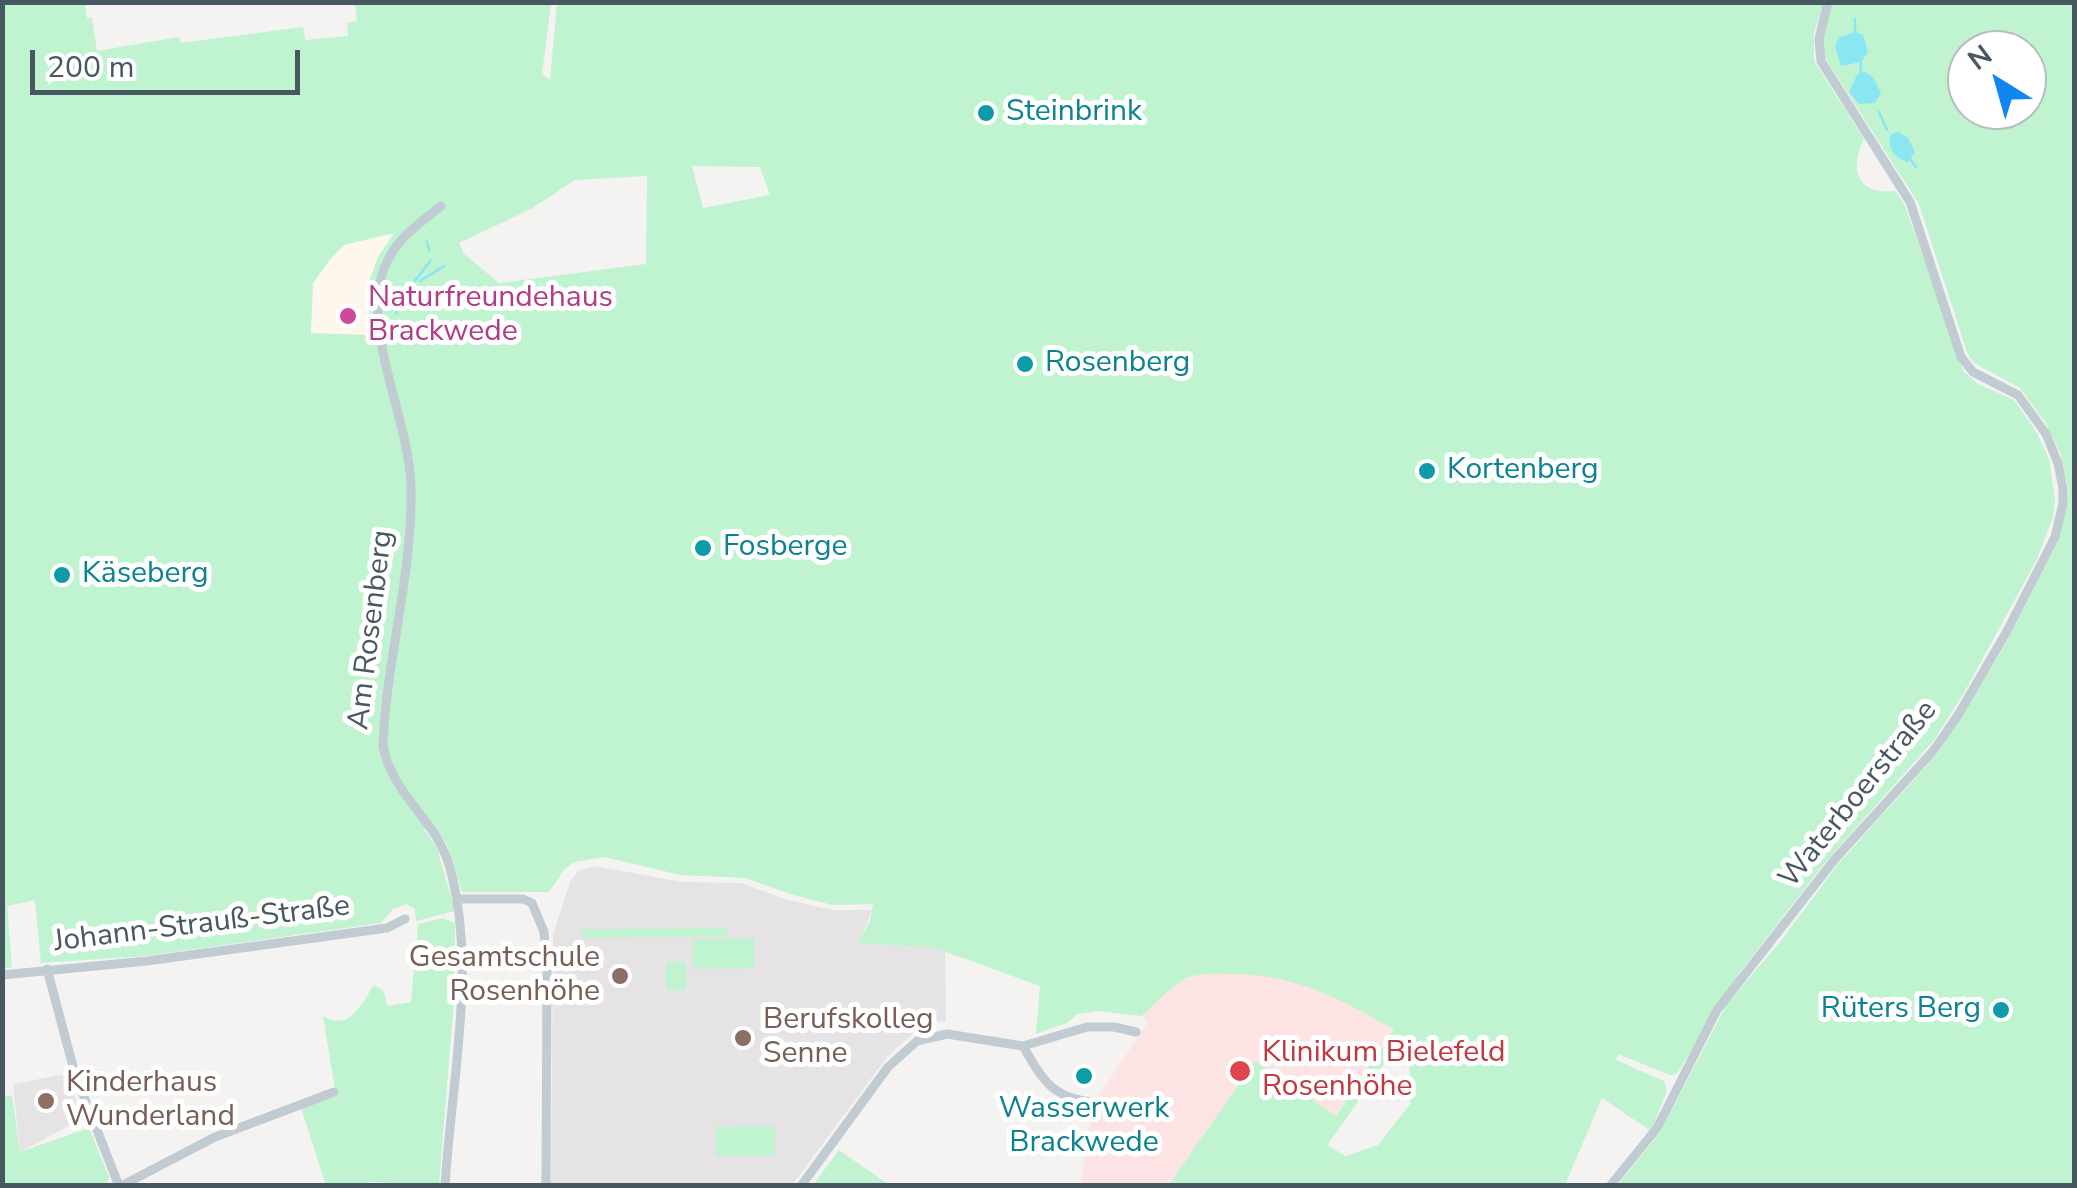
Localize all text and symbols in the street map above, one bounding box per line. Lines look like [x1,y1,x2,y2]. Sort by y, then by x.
scale bar [35,30,305,92]
north arrow [1947,30,2047,130]
text: N [1960,36,2000,79]
text: 200 m [47,47,134,88]
place label: Steinbrink [1006,95,1142,131]
marker: Steinbrink [975,102,997,124]
place label: Naturfreundehaus Brackwede [368,281,613,352]
marker: Naturfreundehaus Brackwede [337,305,359,327]
place label: Rosenberg [1045,346,1190,382]
marker: Rosenberg [1014,353,1036,375]
place label: Kortenberg [1447,453,1599,489]
marker: Kortenberg [1416,460,1438,482]
street label: Am Rosenberg [342,528,402,732]
place label: Fosberge [723,530,848,566]
marker: Fosberge [692,537,714,559]
place label: Käseberg [82,557,209,593]
marker: Käseberg [51,564,73,586]
street label: Waterboerstraße [1772,694,1946,896]
street label: Johann-Strauß-Straße [52,889,352,961]
place label: Gesamtschule Rosenhöhe [409,941,600,1012]
marker: Gesamtschule Rosenhöhe [609,965,631,987]
place label: Rüters Berg [1821,992,1981,1028]
marker: Rüters Berg [1990,999,2012,1021]
place label: Berufskolleg Senne [763,1003,934,1074]
marker: Berufskolleg Senne [732,1027,754,1049]
place label: Klinikum Bielefeld Rosenhöhe [1262,1036,1505,1106]
marker: Klinikum Bielefeld Rosenhöhe [1227,1058,1253,1084]
marker: Wasserwerk Brackwede [1073,1065,1095,1087]
place label: Kinderhaus Wunderland [66,1066,235,1136]
marker: Kinderhaus Wunderland [35,1090,57,1112]
place label: Wasserwerk Brackwede [999,1092,1169,1162]

